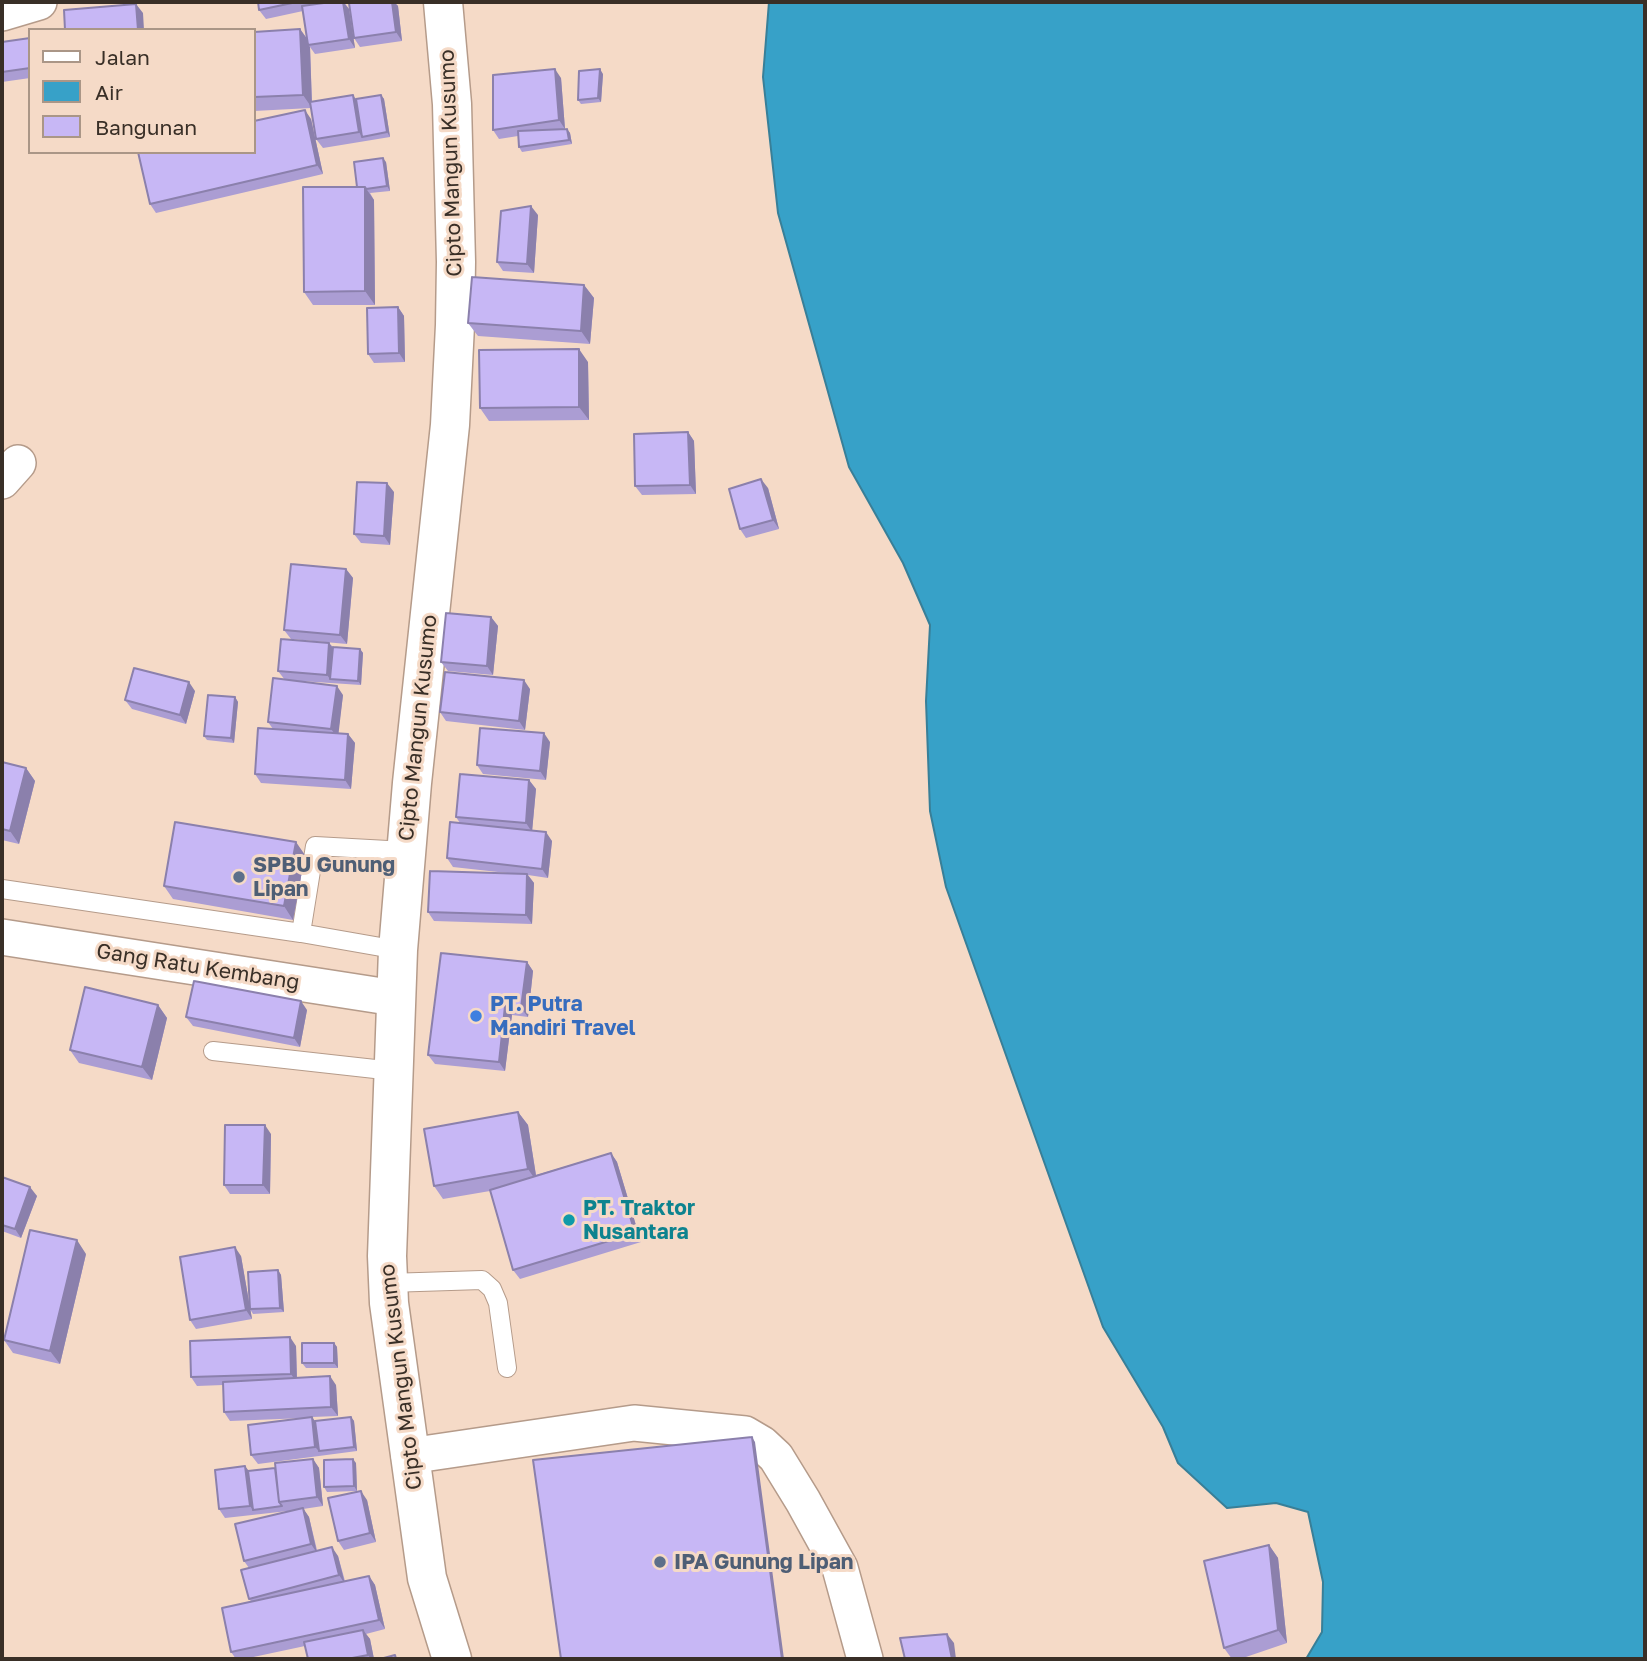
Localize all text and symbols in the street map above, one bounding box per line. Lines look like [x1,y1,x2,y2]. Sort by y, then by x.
legend [28,28,256,154]
text: Jalan [95,44,150,70]
street label: Cipto Mangun Kusumo [434,49,468,277]
text: Air [95,79,123,105]
text: Bangunan [95,114,197,140]
street label: Cipto Mangun Kusumo [394,614,442,842]
place label: SPBU Gunung Lipan [253,852,395,902]
marker: SPBU Gunung Lipan [231,869,247,885]
street label: Gang Ratu Kembang [95,938,301,996]
place label: PT. Putra Mandiri Travel [490,991,636,1041]
marker: PT. Putra Mandiri Travel [468,1008,484,1024]
place label: PT. Traktor Nusantara [583,1195,695,1245]
marker: PT. Traktor Nusantara [561,1212,577,1228]
street label: Cipto Mangun Kusumo [375,1263,427,1491]
place label: IPA Gunung Lipan [674,1549,854,1575]
marker: IPA Gunung Lipan [652,1554,668,1570]

